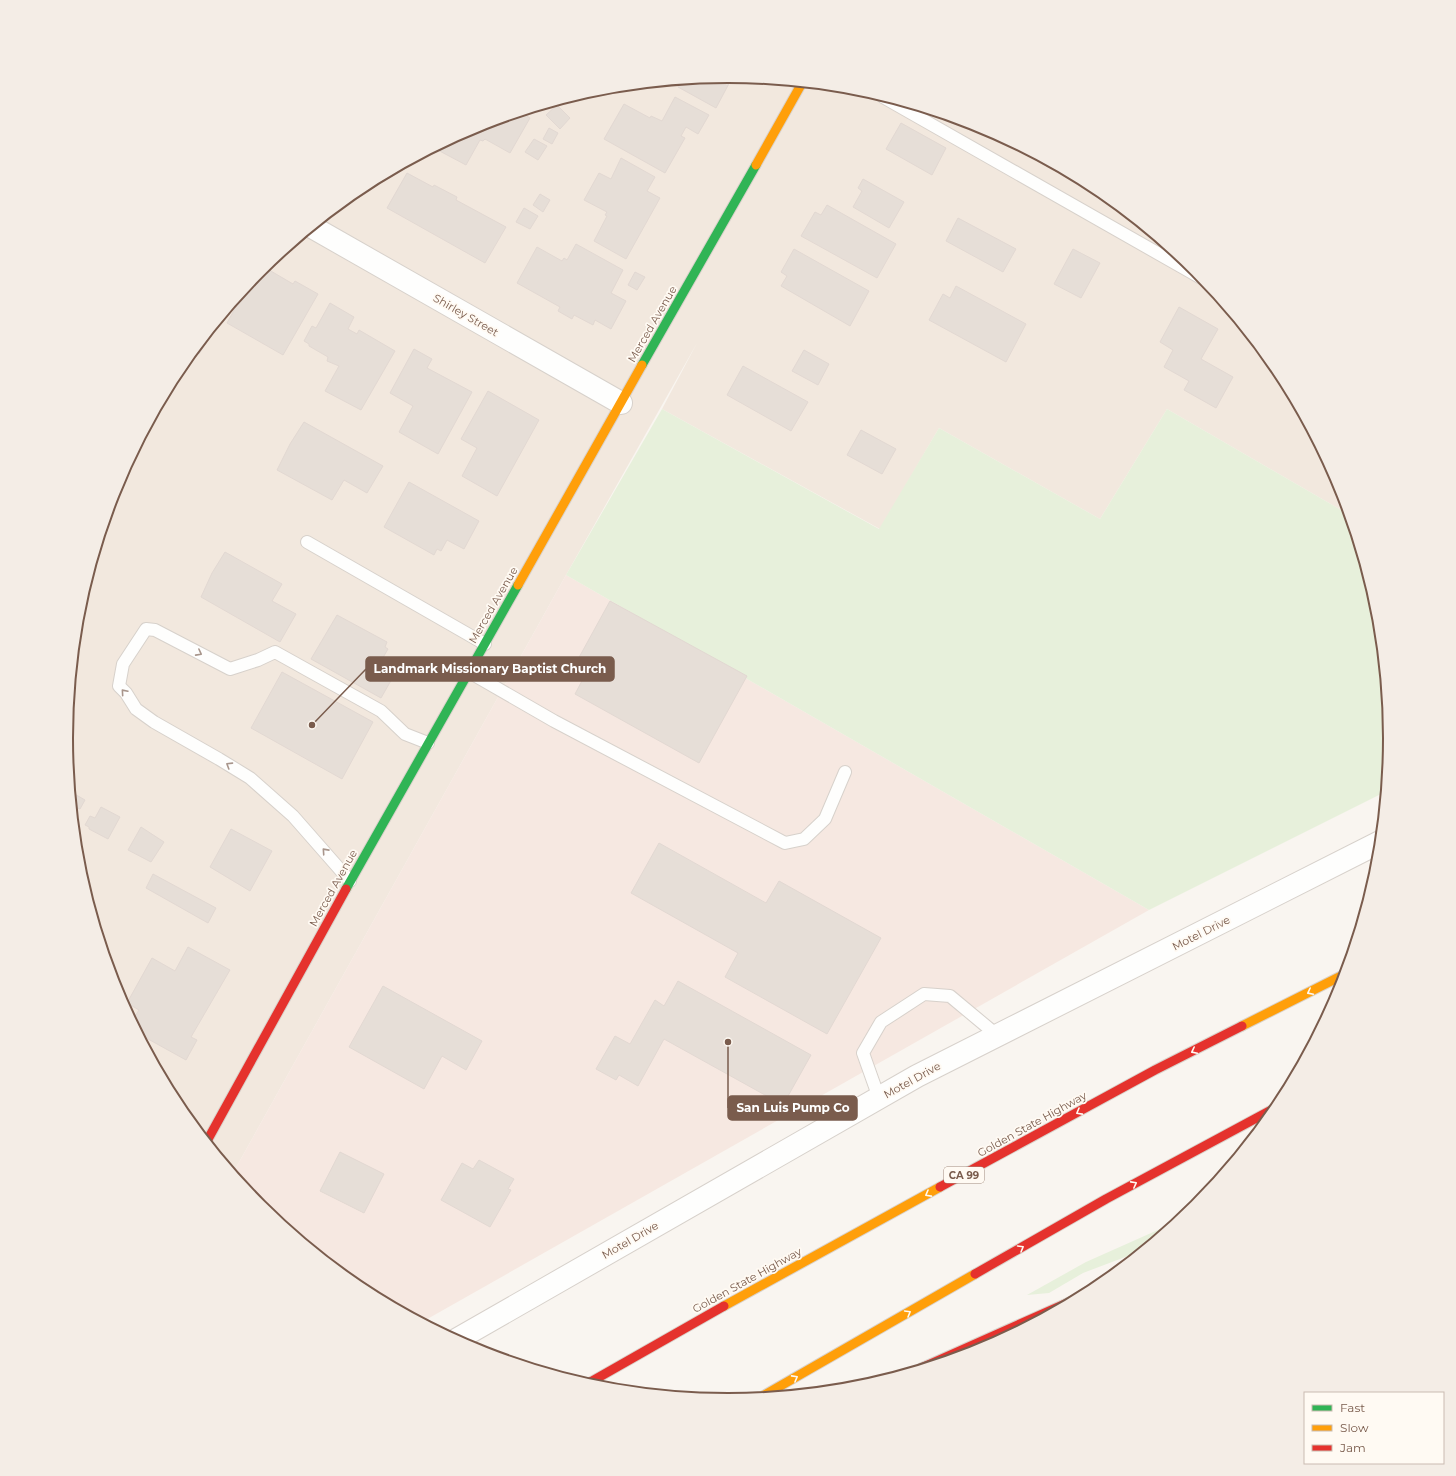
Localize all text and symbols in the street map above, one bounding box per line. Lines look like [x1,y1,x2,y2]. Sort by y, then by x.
street label: Merced Avenue [624,283,680,365]
street label: Shirley Street [431,291,502,340]
street label: Merced Avenue [465,564,521,646]
one-way arrow [195,648,202,656]
callout: Landmark Missionary Baptist Church [366,657,614,681]
text: Landmark Missionary Baptist Church [374,661,606,676]
one-way arrow [121,689,128,696]
one-way arrow [226,762,233,770]
street label: Merced Avenue [306,847,360,929]
one-way arrow [323,849,330,856]
street label: Motel Drive [1170,912,1233,954]
one-way arrow [1307,987,1314,995]
one-way arrow [1191,1046,1198,1054]
street label: Motel Drive [881,1058,943,1101]
street label: Golden State Highway [975,1088,1089,1160]
callout: San Luis Pump Co [728,1096,857,1120]
text: San Luis Pump Co [736,1100,850,1115]
one-way arrow [1076,1107,1083,1115]
road number: CA 99 [944,1167,984,1183]
one-way arrow [1129,1181,1137,1188]
one-way arrow [925,1190,932,1197]
street label: Motel Drive [599,1218,661,1262]
street label: Golden State Highway [690,1244,804,1316]
one-way arrow [1017,1245,1024,1252]
one-way arrow [904,1311,911,1318]
one-way arrow [791,1375,798,1382]
legend [1304,1392,1444,1464]
text: Fast [1340,1400,1365,1415]
text: Slow [1340,1420,1369,1435]
text: Jam [1339,1440,1366,1455]

